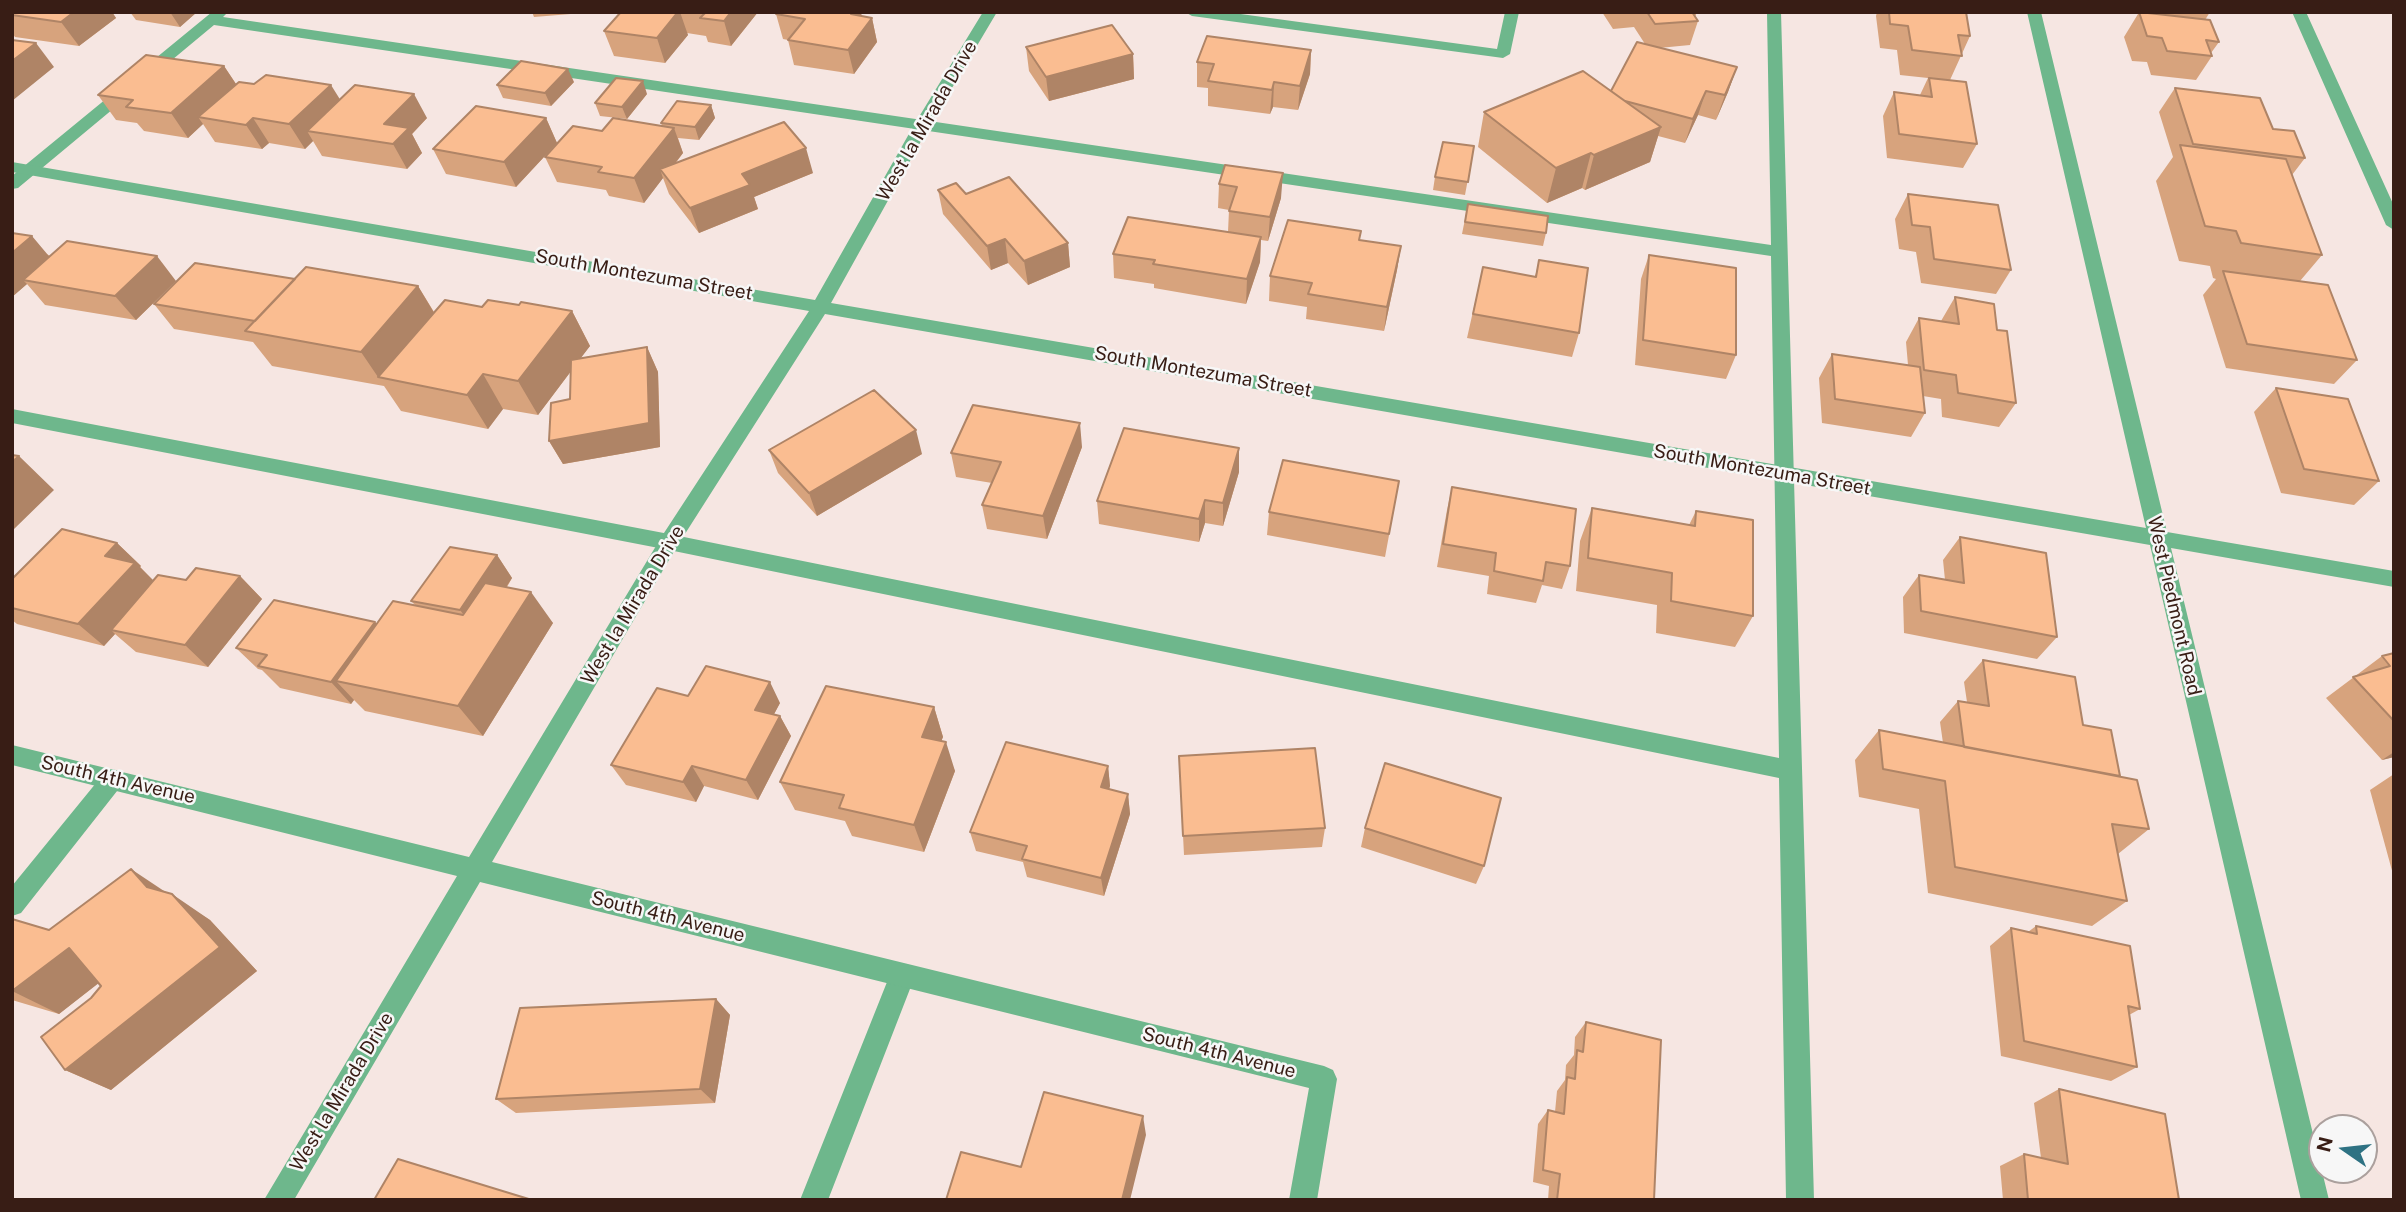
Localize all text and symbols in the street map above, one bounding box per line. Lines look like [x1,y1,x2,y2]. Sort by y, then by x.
street label: West la Mirada Drive [872,37,982,205]
street label: South Montezuma Street [534,245,754,305]
street label: South Montezuma Street [1093,342,1313,402]
street label: South Montezuma Street [1652,440,1872,500]
street label: West Piedmont Road [2142,514,2206,698]
street label: West la Mirada Drive [577,521,689,689]
street label: South 4th Avenue [39,751,197,809]
street label: South 4th Avenue [589,887,747,947]
street label: West la Mirada Drive [286,1008,398,1176]
street label: South 4th Avenue [1140,1023,1298,1083]
north arrow [2308,1114,2378,1184]
text: N [2312,1135,2337,1154]

